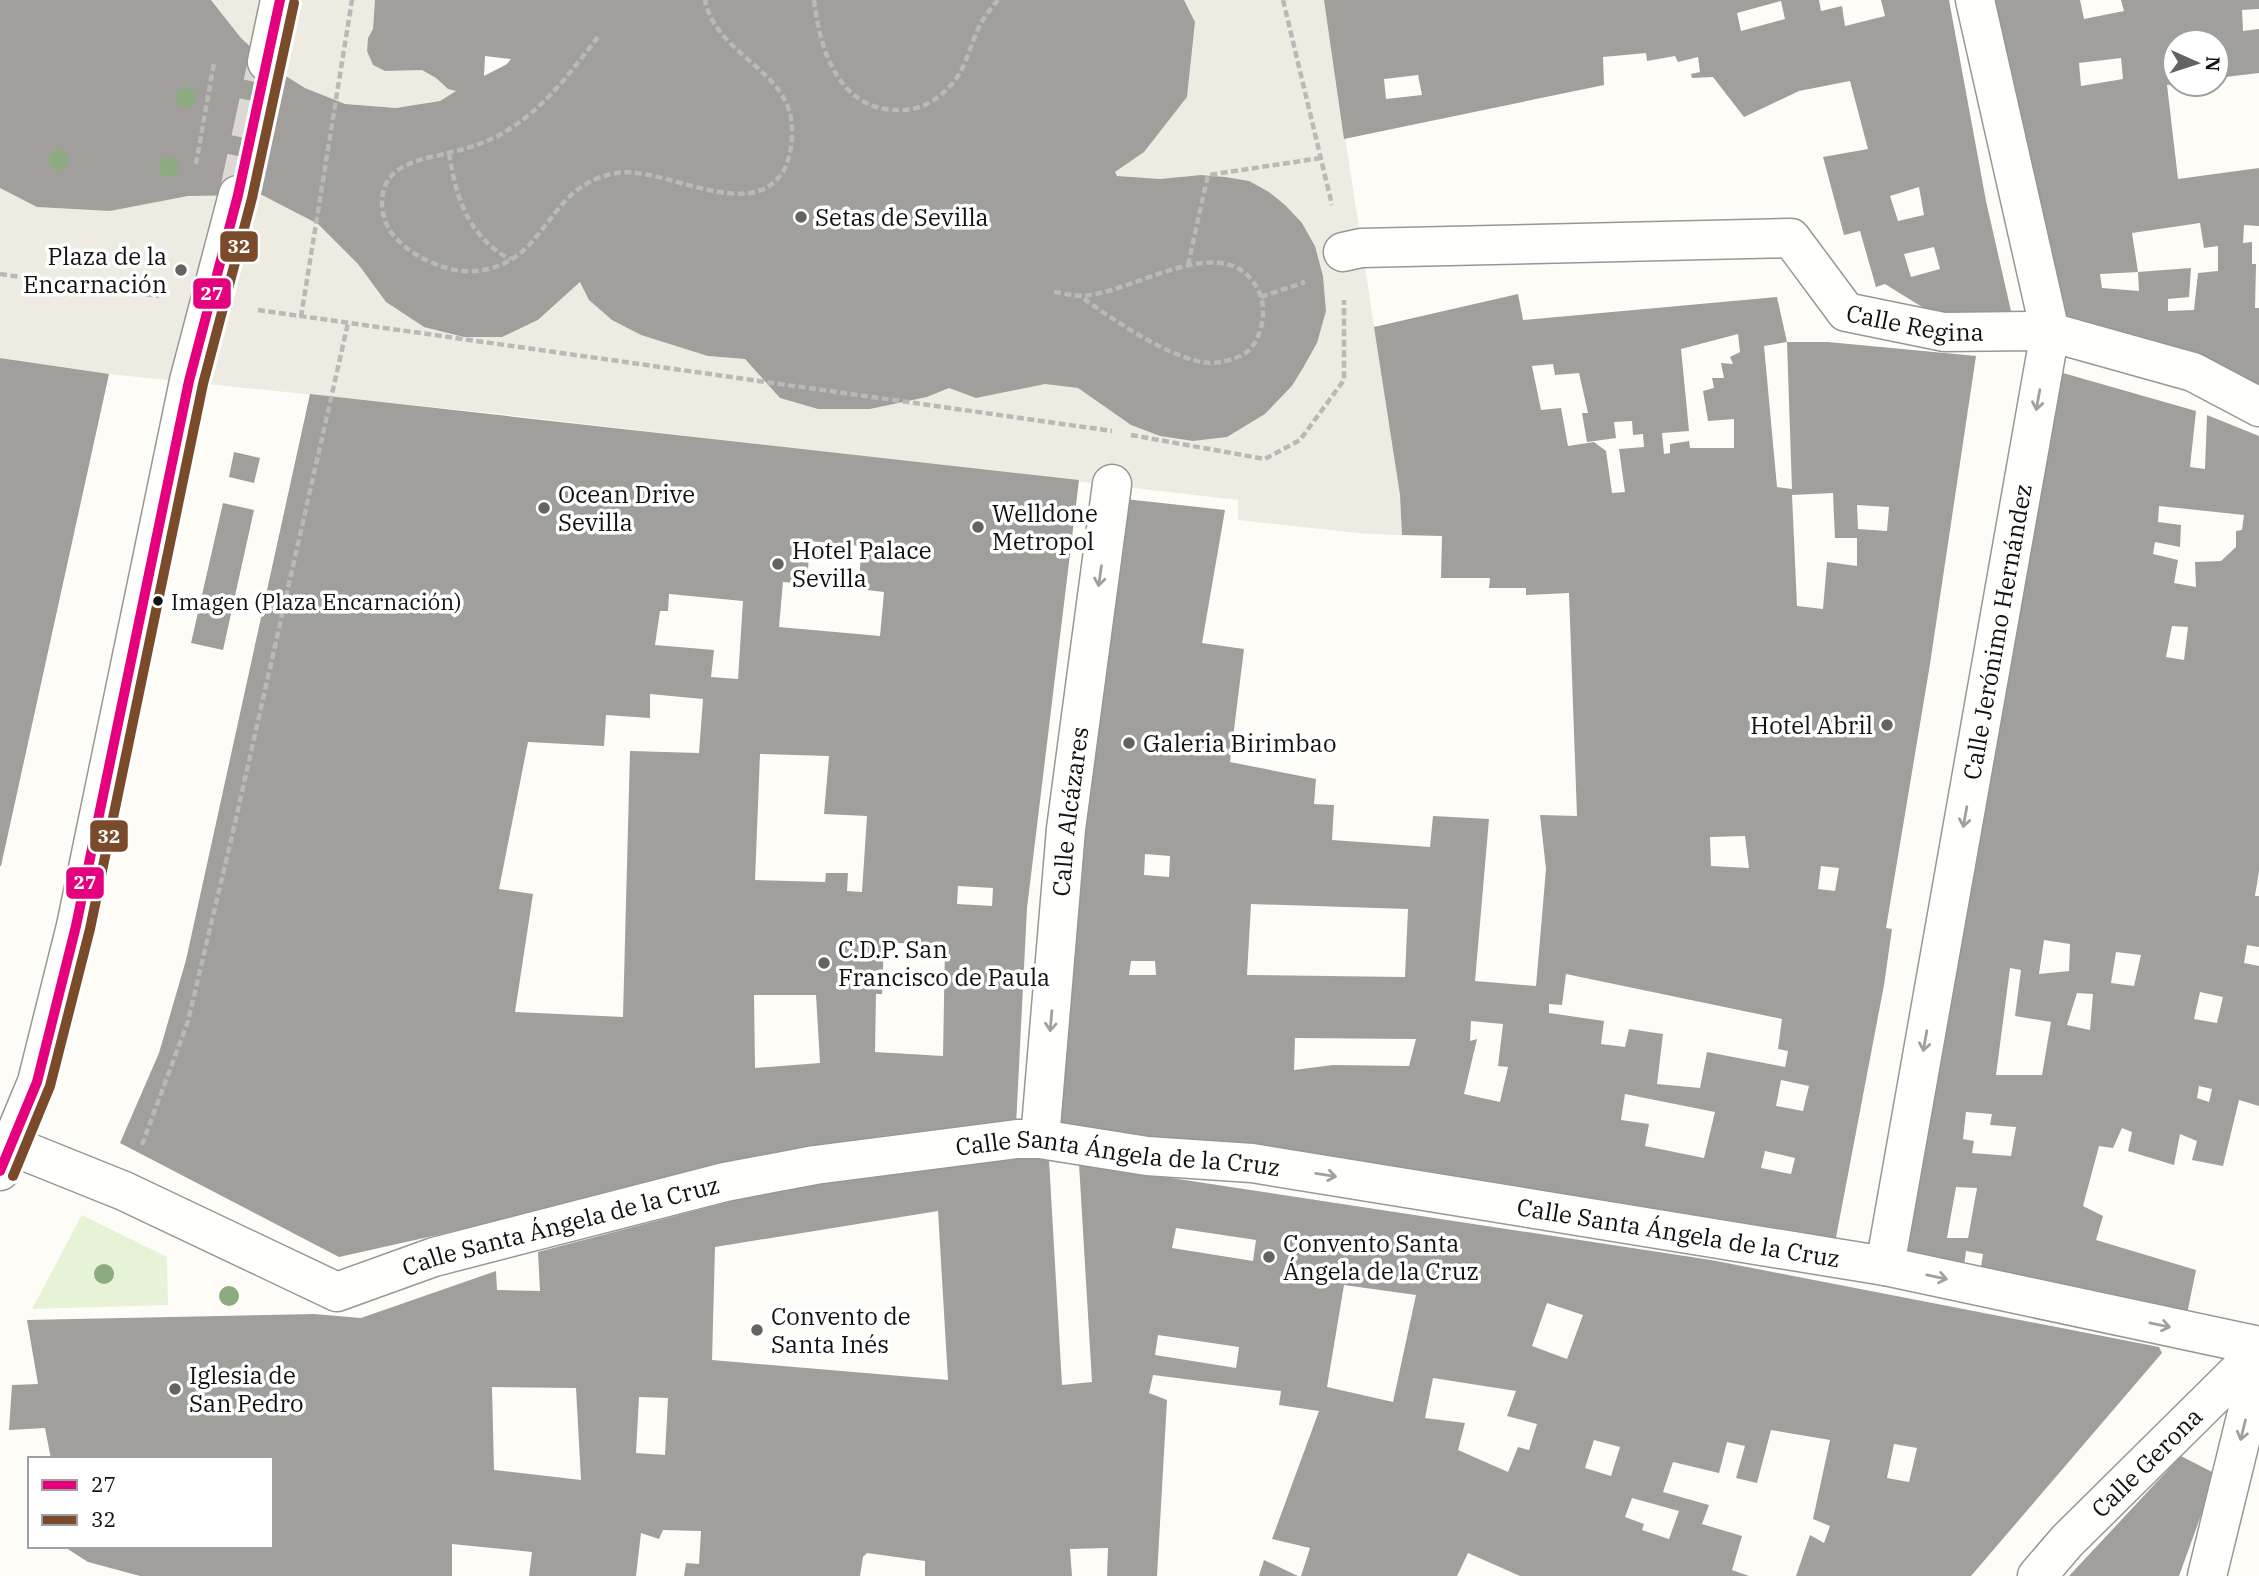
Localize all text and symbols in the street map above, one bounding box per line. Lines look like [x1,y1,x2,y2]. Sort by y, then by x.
north arrow [2161,28,2231,98]
text: N [2201,56,2225,72]
place label: Setas de Sevilla [815,201,989,233]
marker: Setas de Sevilla [793,209,809,225]
line badge: 32 [219,230,259,263]
text: 32 [228,234,250,258]
place label: Plaza de la Encarnación [23,240,167,300]
marker: Plaza de la Encarnación [173,262,189,278]
line badge: 27 [192,277,232,310]
text: 27 [201,281,223,305]
street label: Calle Regina [1844,296,1984,348]
one-way arrow [2031,388,2044,410]
place label: Ocean Drive Sevilla [558,478,695,538]
street label: Calle Jerónimo Hernández [1955,481,2039,782]
place label: Welldone Metropol [992,497,1098,557]
marker: Ocean Drive Sevilla [536,500,552,516]
marker: Welldone Metropol [970,519,986,535]
place label: Hotel Palace Sevilla [792,534,932,594]
marker: Hotel Palace Sevilla [770,556,786,572]
one-way arrow [1093,564,1106,587]
place label: Imagen (Plaza Encarnación) [171,587,461,616]
marker: Imagen (Plaza Encarnación) [151,594,165,608]
place label: Hotel Abril [1750,709,1873,741]
marker: Hotel Abril [1879,717,1895,733]
street label: Calle Alcázares [1044,725,1096,898]
place label: Galeria Birimbao [1143,727,1337,759]
marker: Galeria Birimbao [1121,735,1137,751]
one-way arrow [1957,805,1971,828]
line badge: 32 [89,819,129,853]
text: 32 [98,824,120,848]
line badge: 27 [65,866,105,900]
text: 27 [74,870,96,894]
place label: C.D.P. San Francisco de Paula [838,933,1050,993]
marker: C.D.P. San Francisco de Paula [816,955,832,971]
one-way arrow [1044,1009,1057,1032]
one-way arrow [1918,1029,1931,1052]
street label: Calle Santa Ángela de la Cruz [954,1123,1283,1183]
street label: Calle Santa Ángela de la Cruz [398,1168,723,1283]
one-way arrow [1314,1169,1337,1182]
street label: Calle Santa Ángela de la Cruz [1515,1190,1842,1274]
place label: Convento Santa Ángela de la Cruz [1283,1227,1479,1287]
marker: Convento Santa Ángela de la Cruz [1261,1249,1277,1265]
one-way arrow [1925,1271,1948,1285]
place label: Convento de Santa Inés [771,1300,911,1360]
one-way arrow [2148,1318,2171,1332]
marker: Convento de Santa Inés [749,1322,765,1338]
place label: Iglesia de San Pedro [189,1359,304,1419]
marker: Iglesia de San Pedro [167,1381,183,1397]
street label: Calle Gerona [2084,1400,2209,1524]
one-way arrow [2236,1419,2249,1441]
legend [28,1457,273,1548]
text: 27 [91,1470,116,1498]
text: 32 [91,1505,116,1533]

